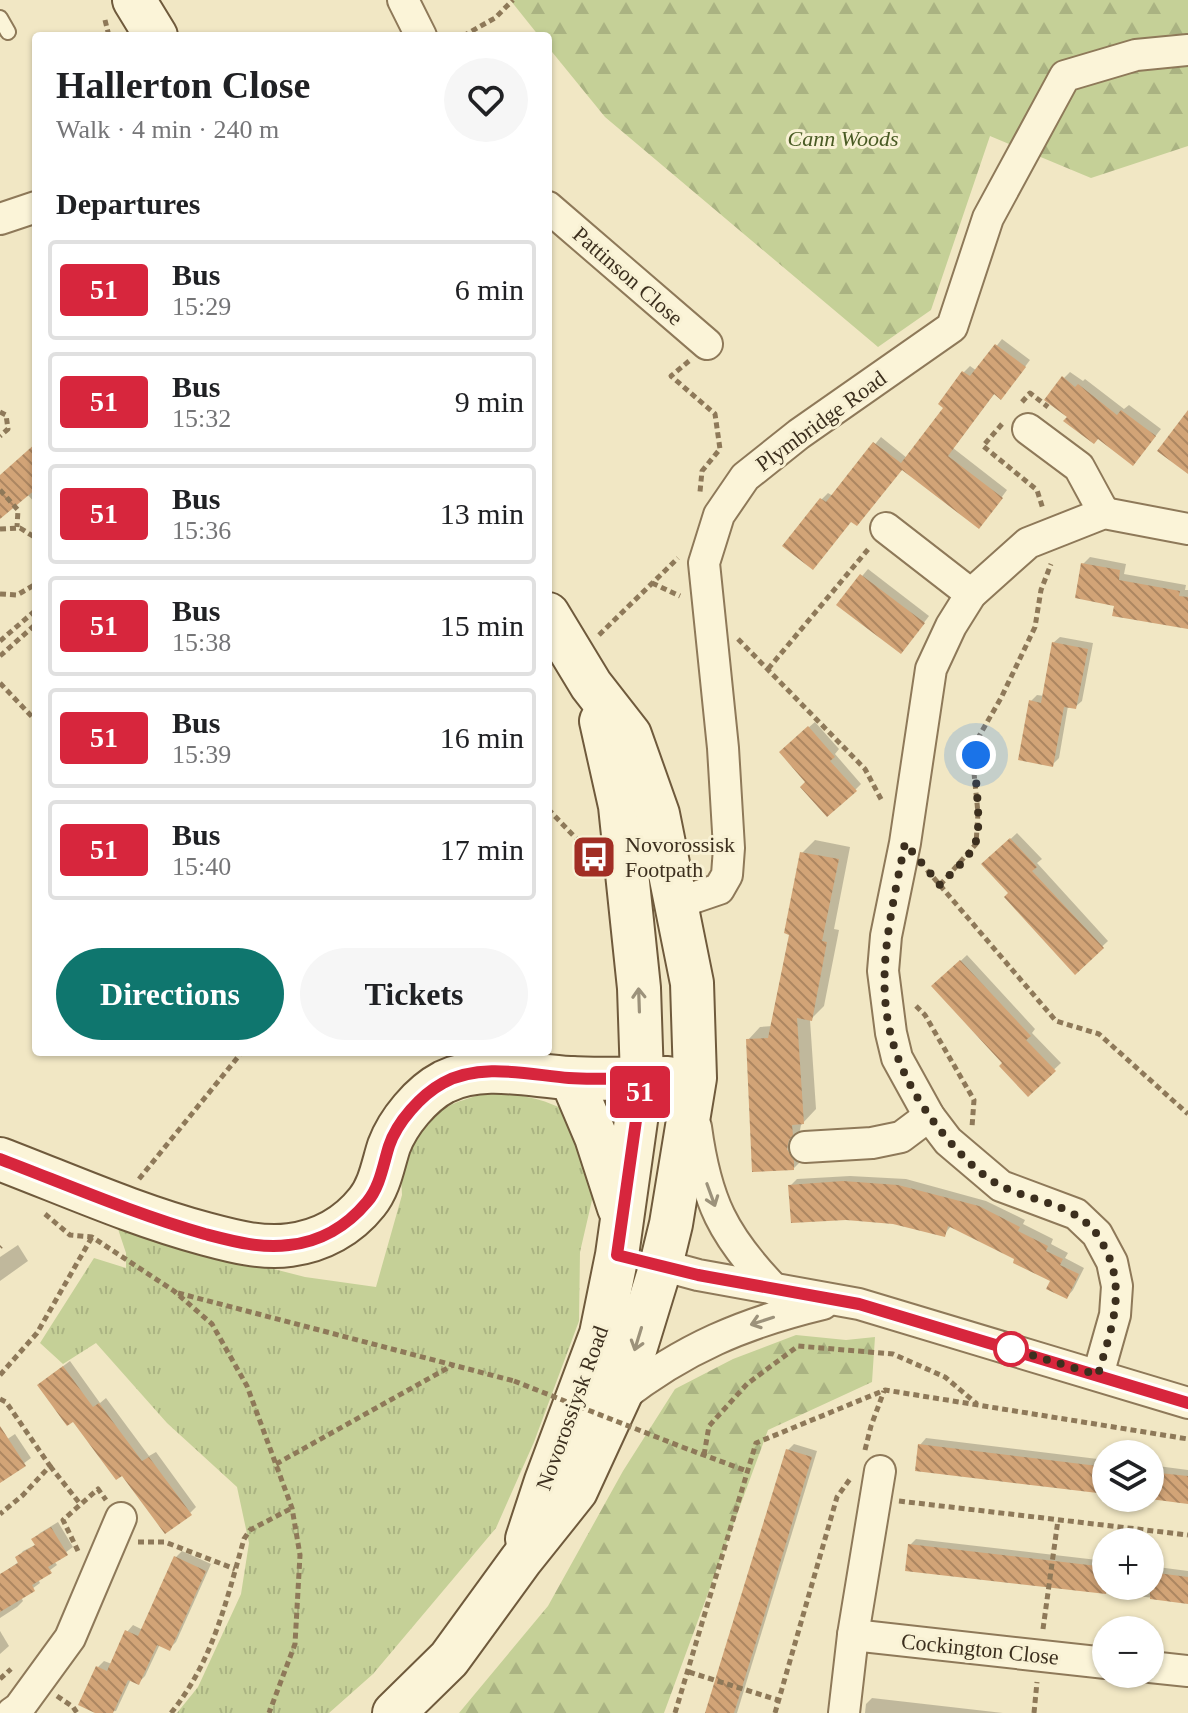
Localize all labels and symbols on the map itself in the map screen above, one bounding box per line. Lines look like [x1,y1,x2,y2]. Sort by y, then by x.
park label: Cann Woods [787,126,899,151]
street label: Pattinson Close [568,221,688,331]
street label: Plymbridge Road [751,365,891,477]
your location [956,735,996,775]
place label: Novorossisk Footpath [625,832,735,882]
bus stop icon: Novorossisk Footpath [570,833,618,881]
one-way arrow [631,987,646,1014]
line badge: 51 [604,1066,676,1118]
one-way arrow [705,1183,719,1207]
one-way arrow [750,1315,775,1329]
street label: Novorossiysk Road [531,1322,613,1494]
one-way arrow [630,1326,645,1352]
unlabelled marker [994,1332,1028,1366]
street label: Cockington Close [900,1628,1060,1670]

